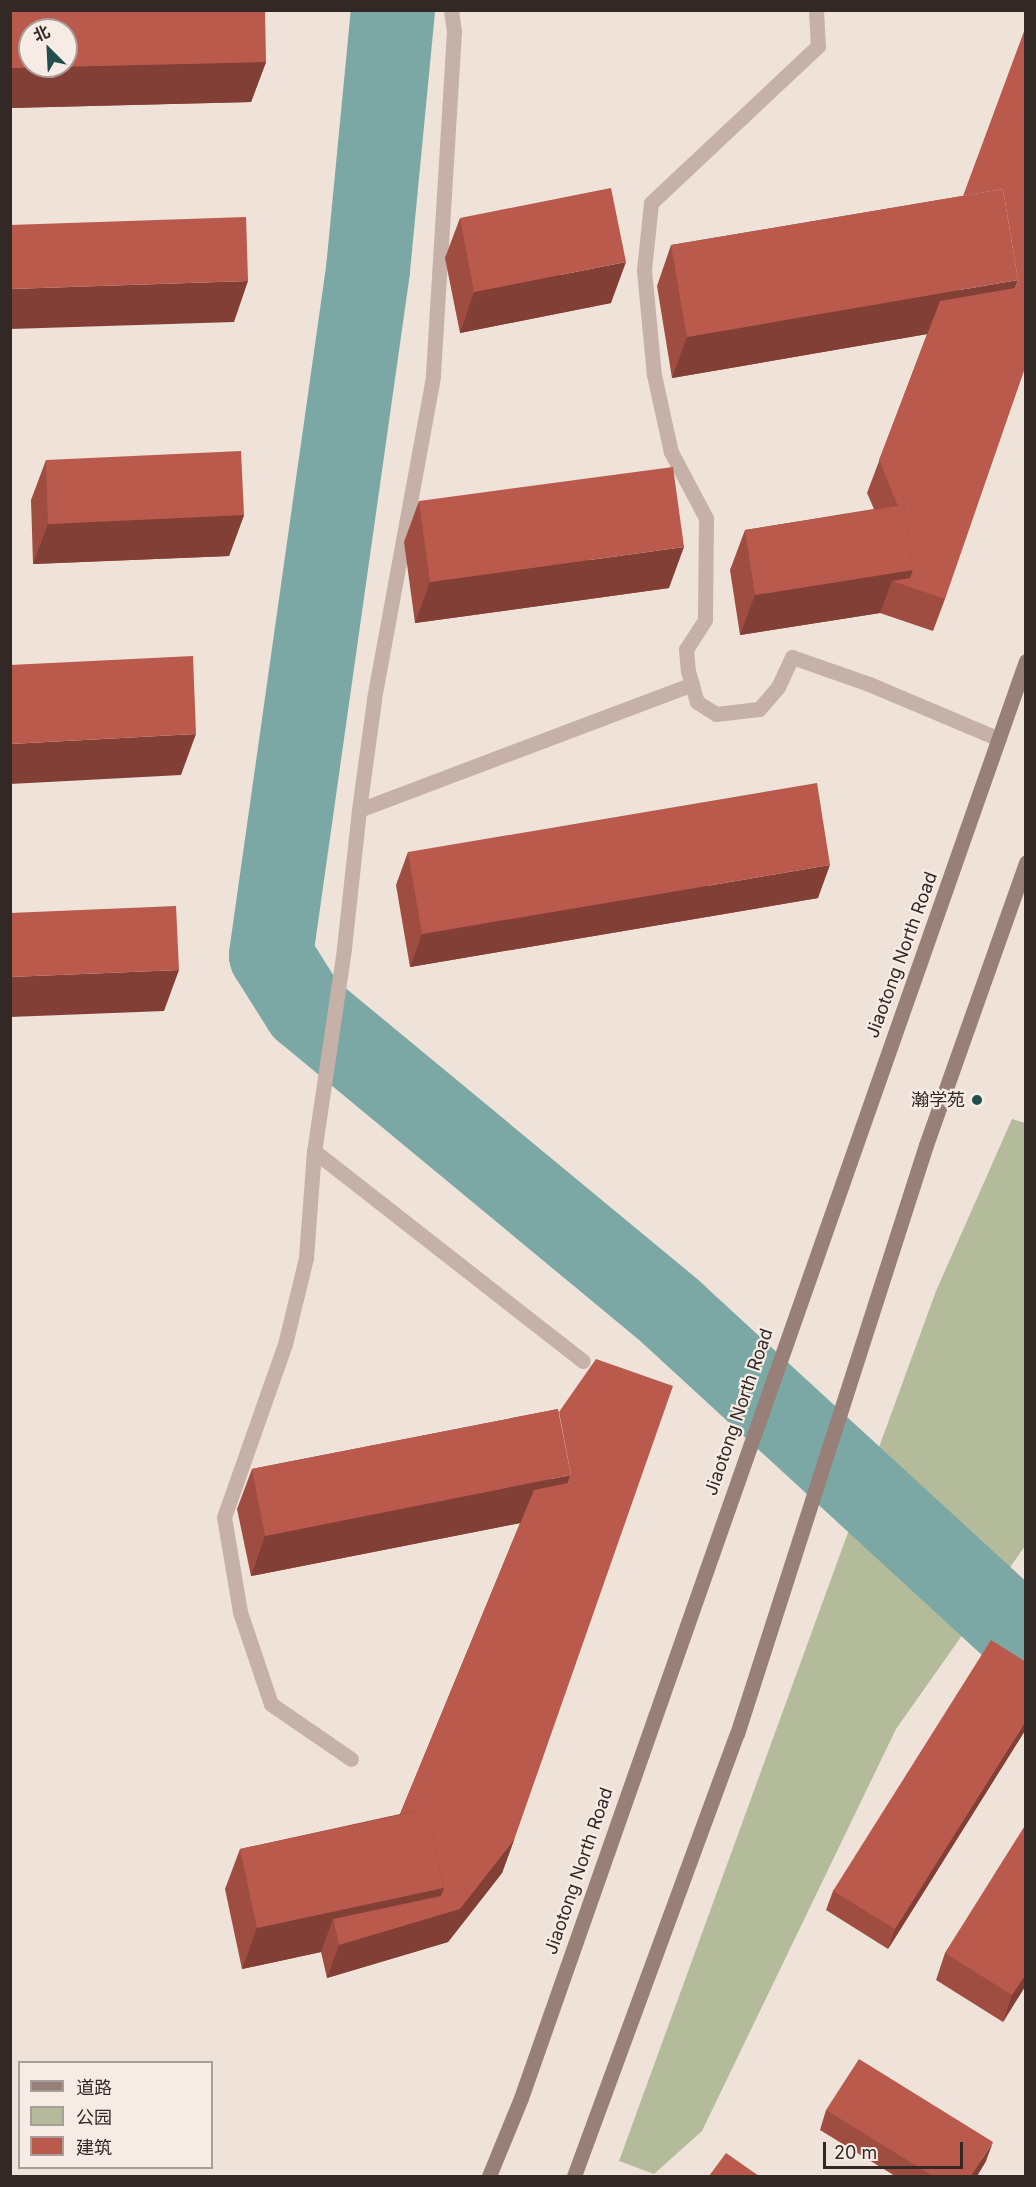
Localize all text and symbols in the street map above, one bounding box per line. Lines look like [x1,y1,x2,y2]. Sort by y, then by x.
north arrow [18,18,78,78]
text: 北 [30,21,53,46]
street label: Jiaotong North Road [862,869,942,1041]
place label: 瀚学苑 [911,1089,965,1111]
marker: 瀚学苑 [970,1093,984,1107]
street label: Jiaotong North Road [700,1326,778,1498]
street label: Jiaotong North Road [540,1785,618,1957]
legend [18,2061,213,2169]
text: 道路 [76,2077,112,2098]
text: 公园 [76,2107,112,2128]
scale bar [826,2130,966,2168]
text: 建筑 [76,2137,112,2158]
text: 20 m [834,2142,877,2163]

